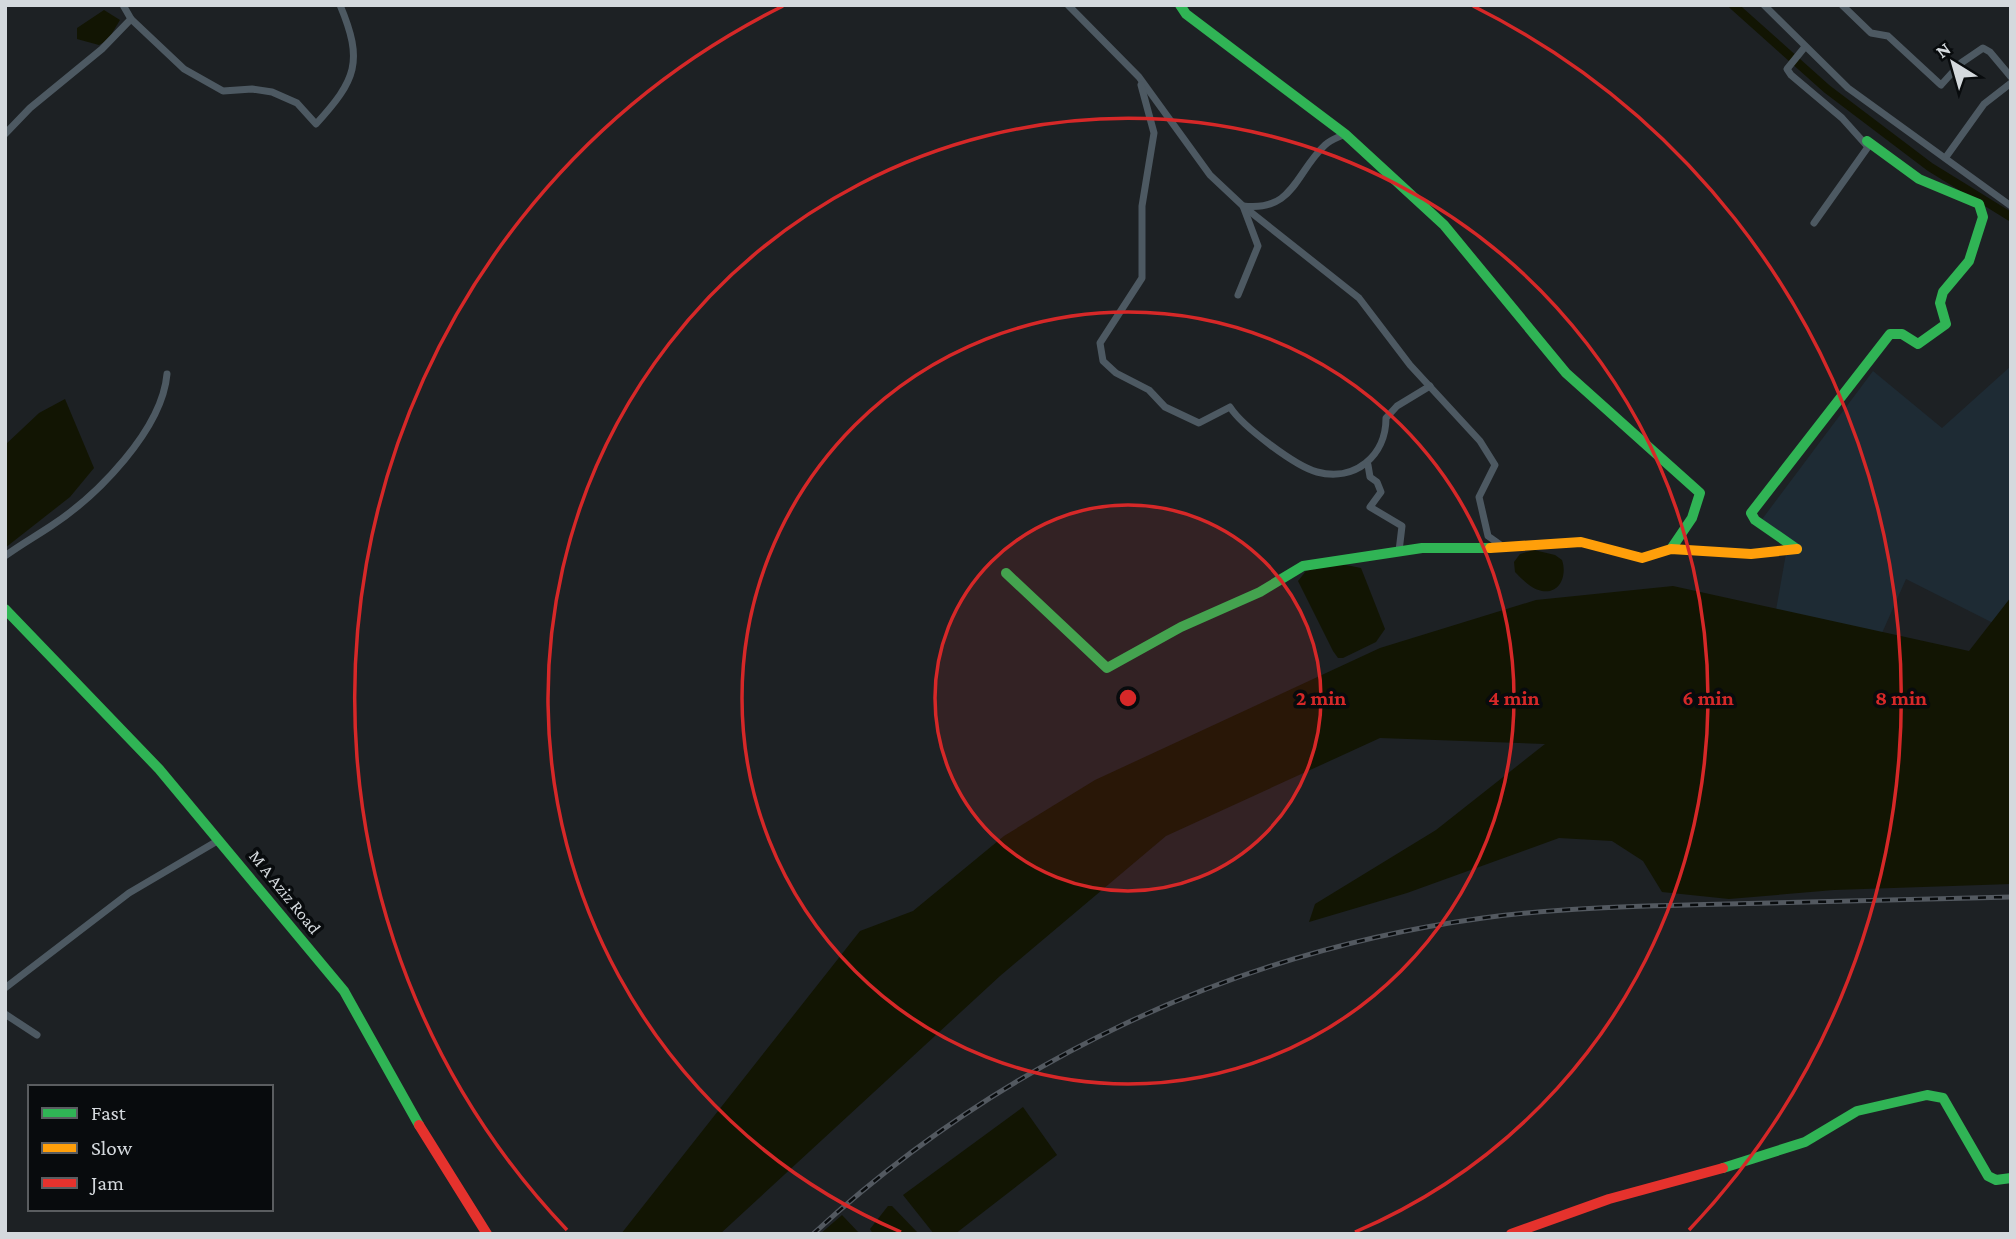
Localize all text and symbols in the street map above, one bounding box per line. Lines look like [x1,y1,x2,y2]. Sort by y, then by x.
north arrow [1918,28,1988,98]
text: N [1932,38,1955,62]
centre of rings [1116,686,1140,710]
text: 2 min [1296,686,1346,710]
text: 4 min [1488,686,1540,710]
text: 6 min [1682,686,1734,710]
text: 8 min [1875,686,1927,710]
street label: M A Aziz Road [245,846,325,938]
legend [28,1085,273,1211]
text: Fast [91,1101,127,1125]
text: Slow [91,1136,133,1160]
text: Jam [89,1171,124,1195]

